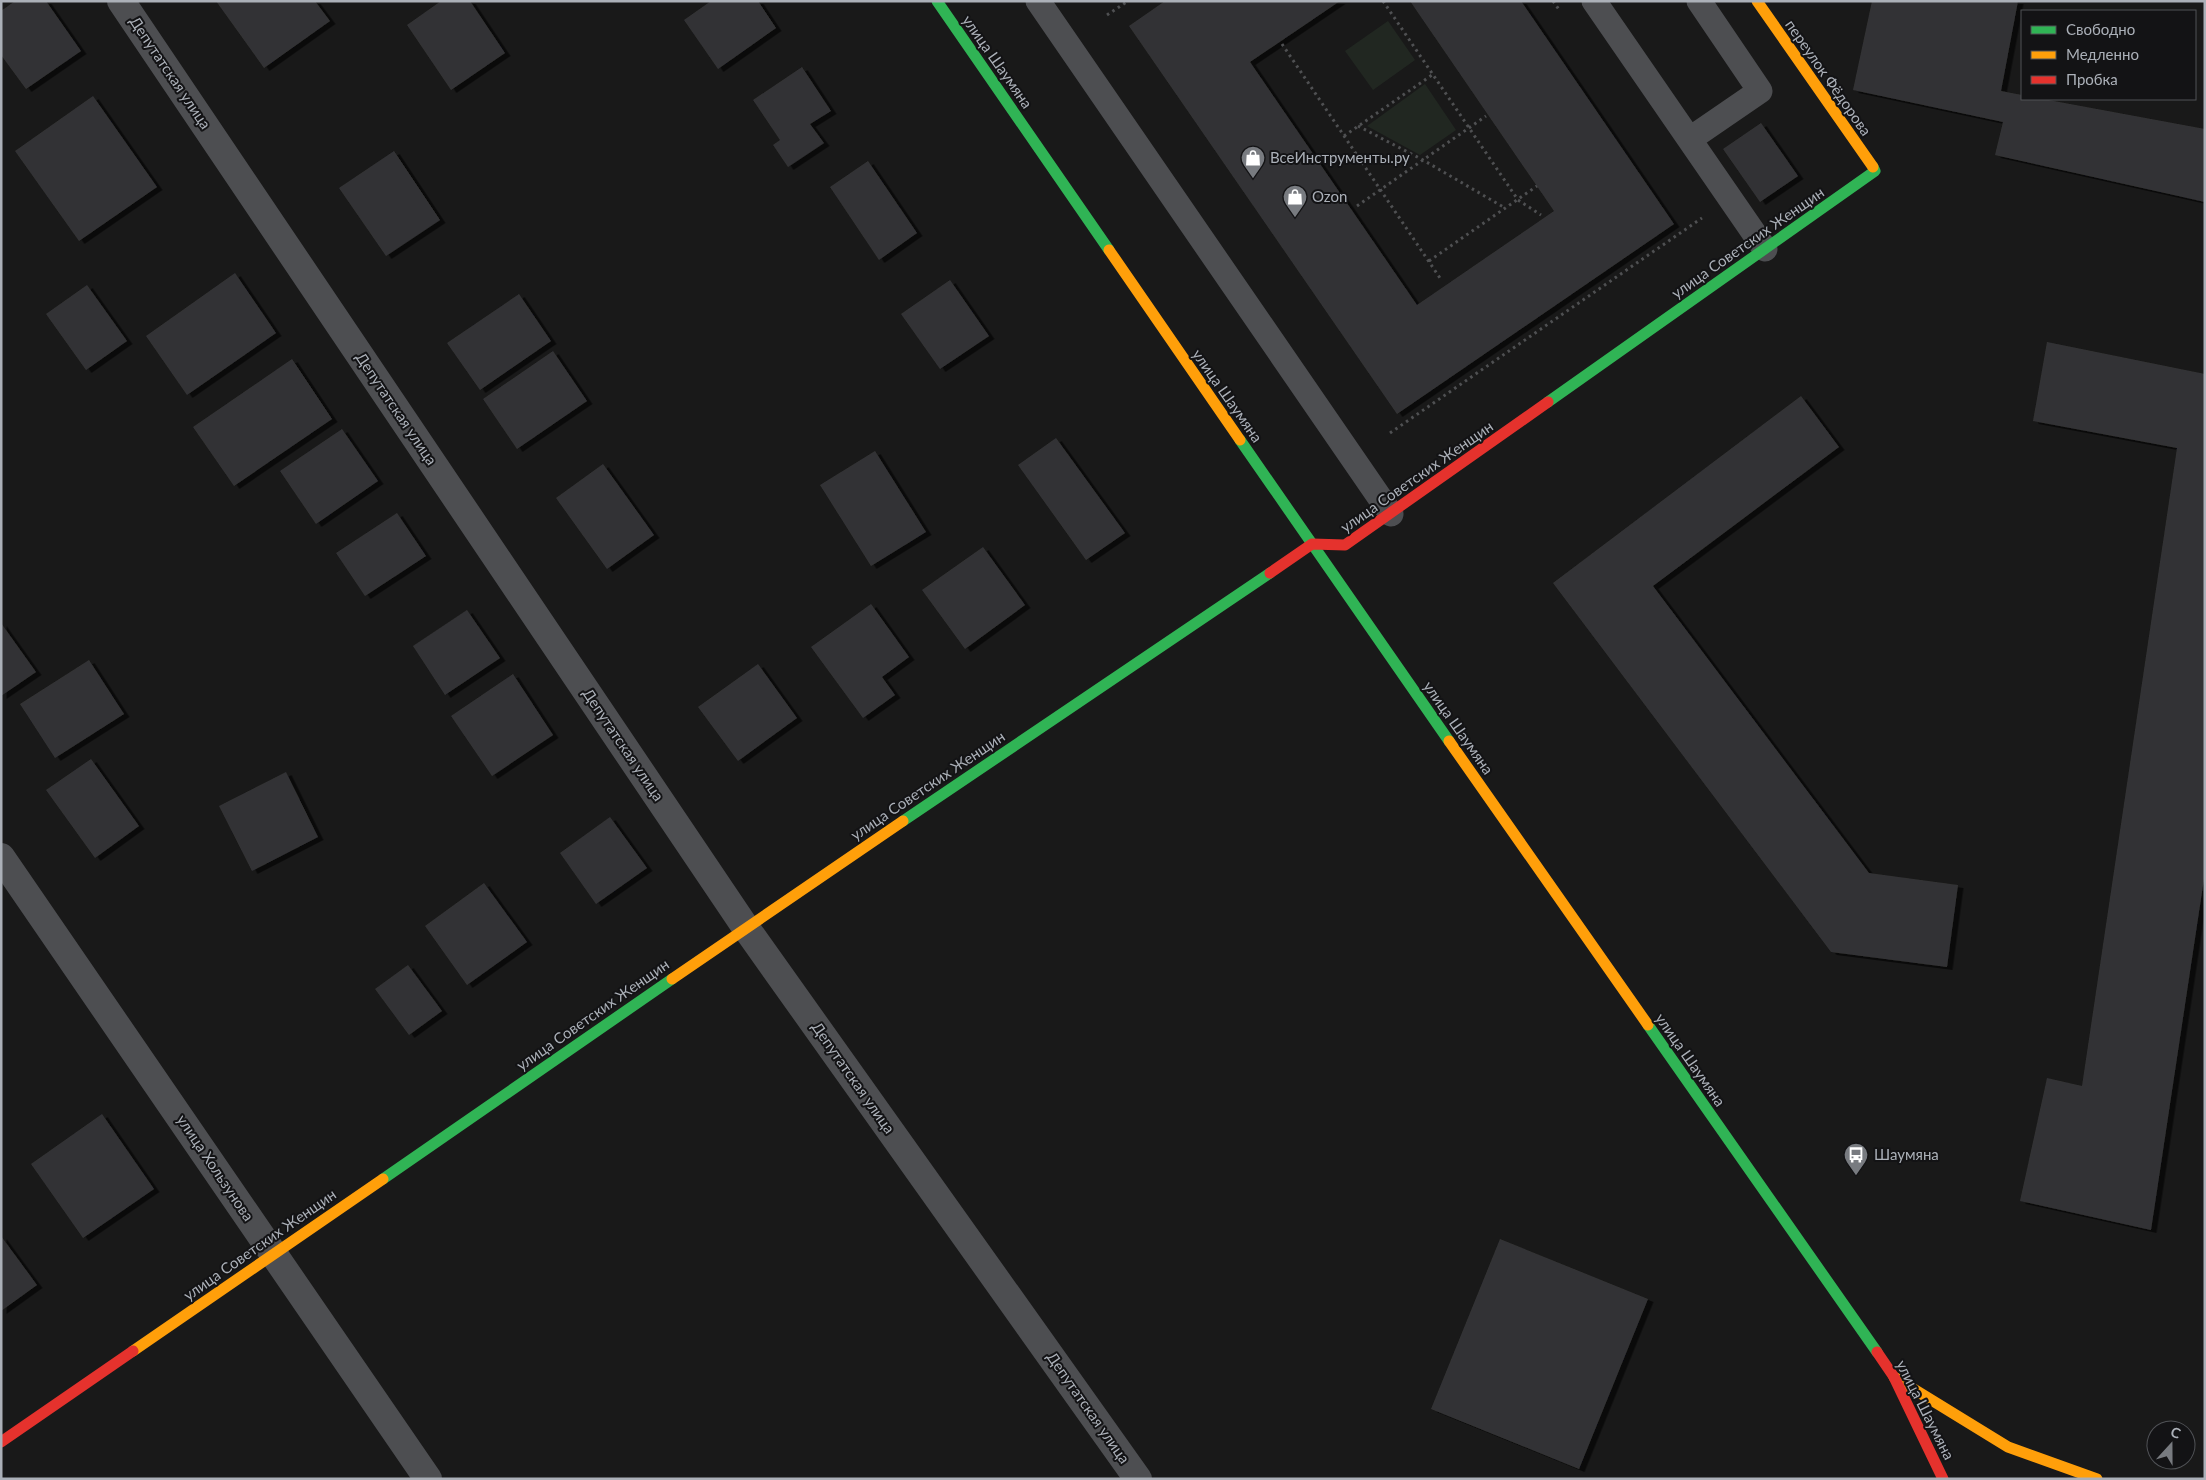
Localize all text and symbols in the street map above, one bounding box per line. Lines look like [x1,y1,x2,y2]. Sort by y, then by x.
legend [2021,10,2196,100]
street label: улица Шаумяна [959,11,1037,111]
street label: Депутатская улица [126,13,215,132]
street label: переулок Фёдорова [1782,16,1876,139]
text: Свободно [2066,20,2135,38]
text: Медленно [2066,45,2139,63]
text: Пробка [2066,70,2118,88]
shop icon: ВсеИнструменты.ру [1240,145,1266,179]
place label: ВсеИнструменты.ру [1270,148,1410,166]
street label: улица Советских Женщин [1668,183,1827,302]
shop icon: Ozon [1282,184,1308,218]
place label: Ozon [1312,187,1347,205]
street label: улица Шаумяна [1189,345,1267,445]
street label: Депутатская улица [352,349,441,468]
street label: улица Советских Женщин [1337,417,1496,536]
street label: улица Шаумяна [1420,677,1498,777]
street label: Депутатская улица [579,685,668,804]
street label: улица Советских Женщин [847,727,1008,844]
street label: улица Советских Женщин [513,955,672,1074]
street label: улица Шаумяна [1652,1009,1730,1109]
street label: Депутатская улица [809,1018,899,1137]
street label: улица Хользунова [174,1111,258,1224]
bus stop icon: Шаумяна [1843,1142,1869,1176]
place label: Шаумяна [1874,1145,1939,1163]
street label: улица Советских Женщин [180,1185,339,1304]
street label: Депутатская улица [1044,1348,1134,1467]
street label: улица Шаумяна [1893,1357,1959,1462]
north arrow [2146,1420,2196,1470]
text: С [2168,1423,2184,1442]

